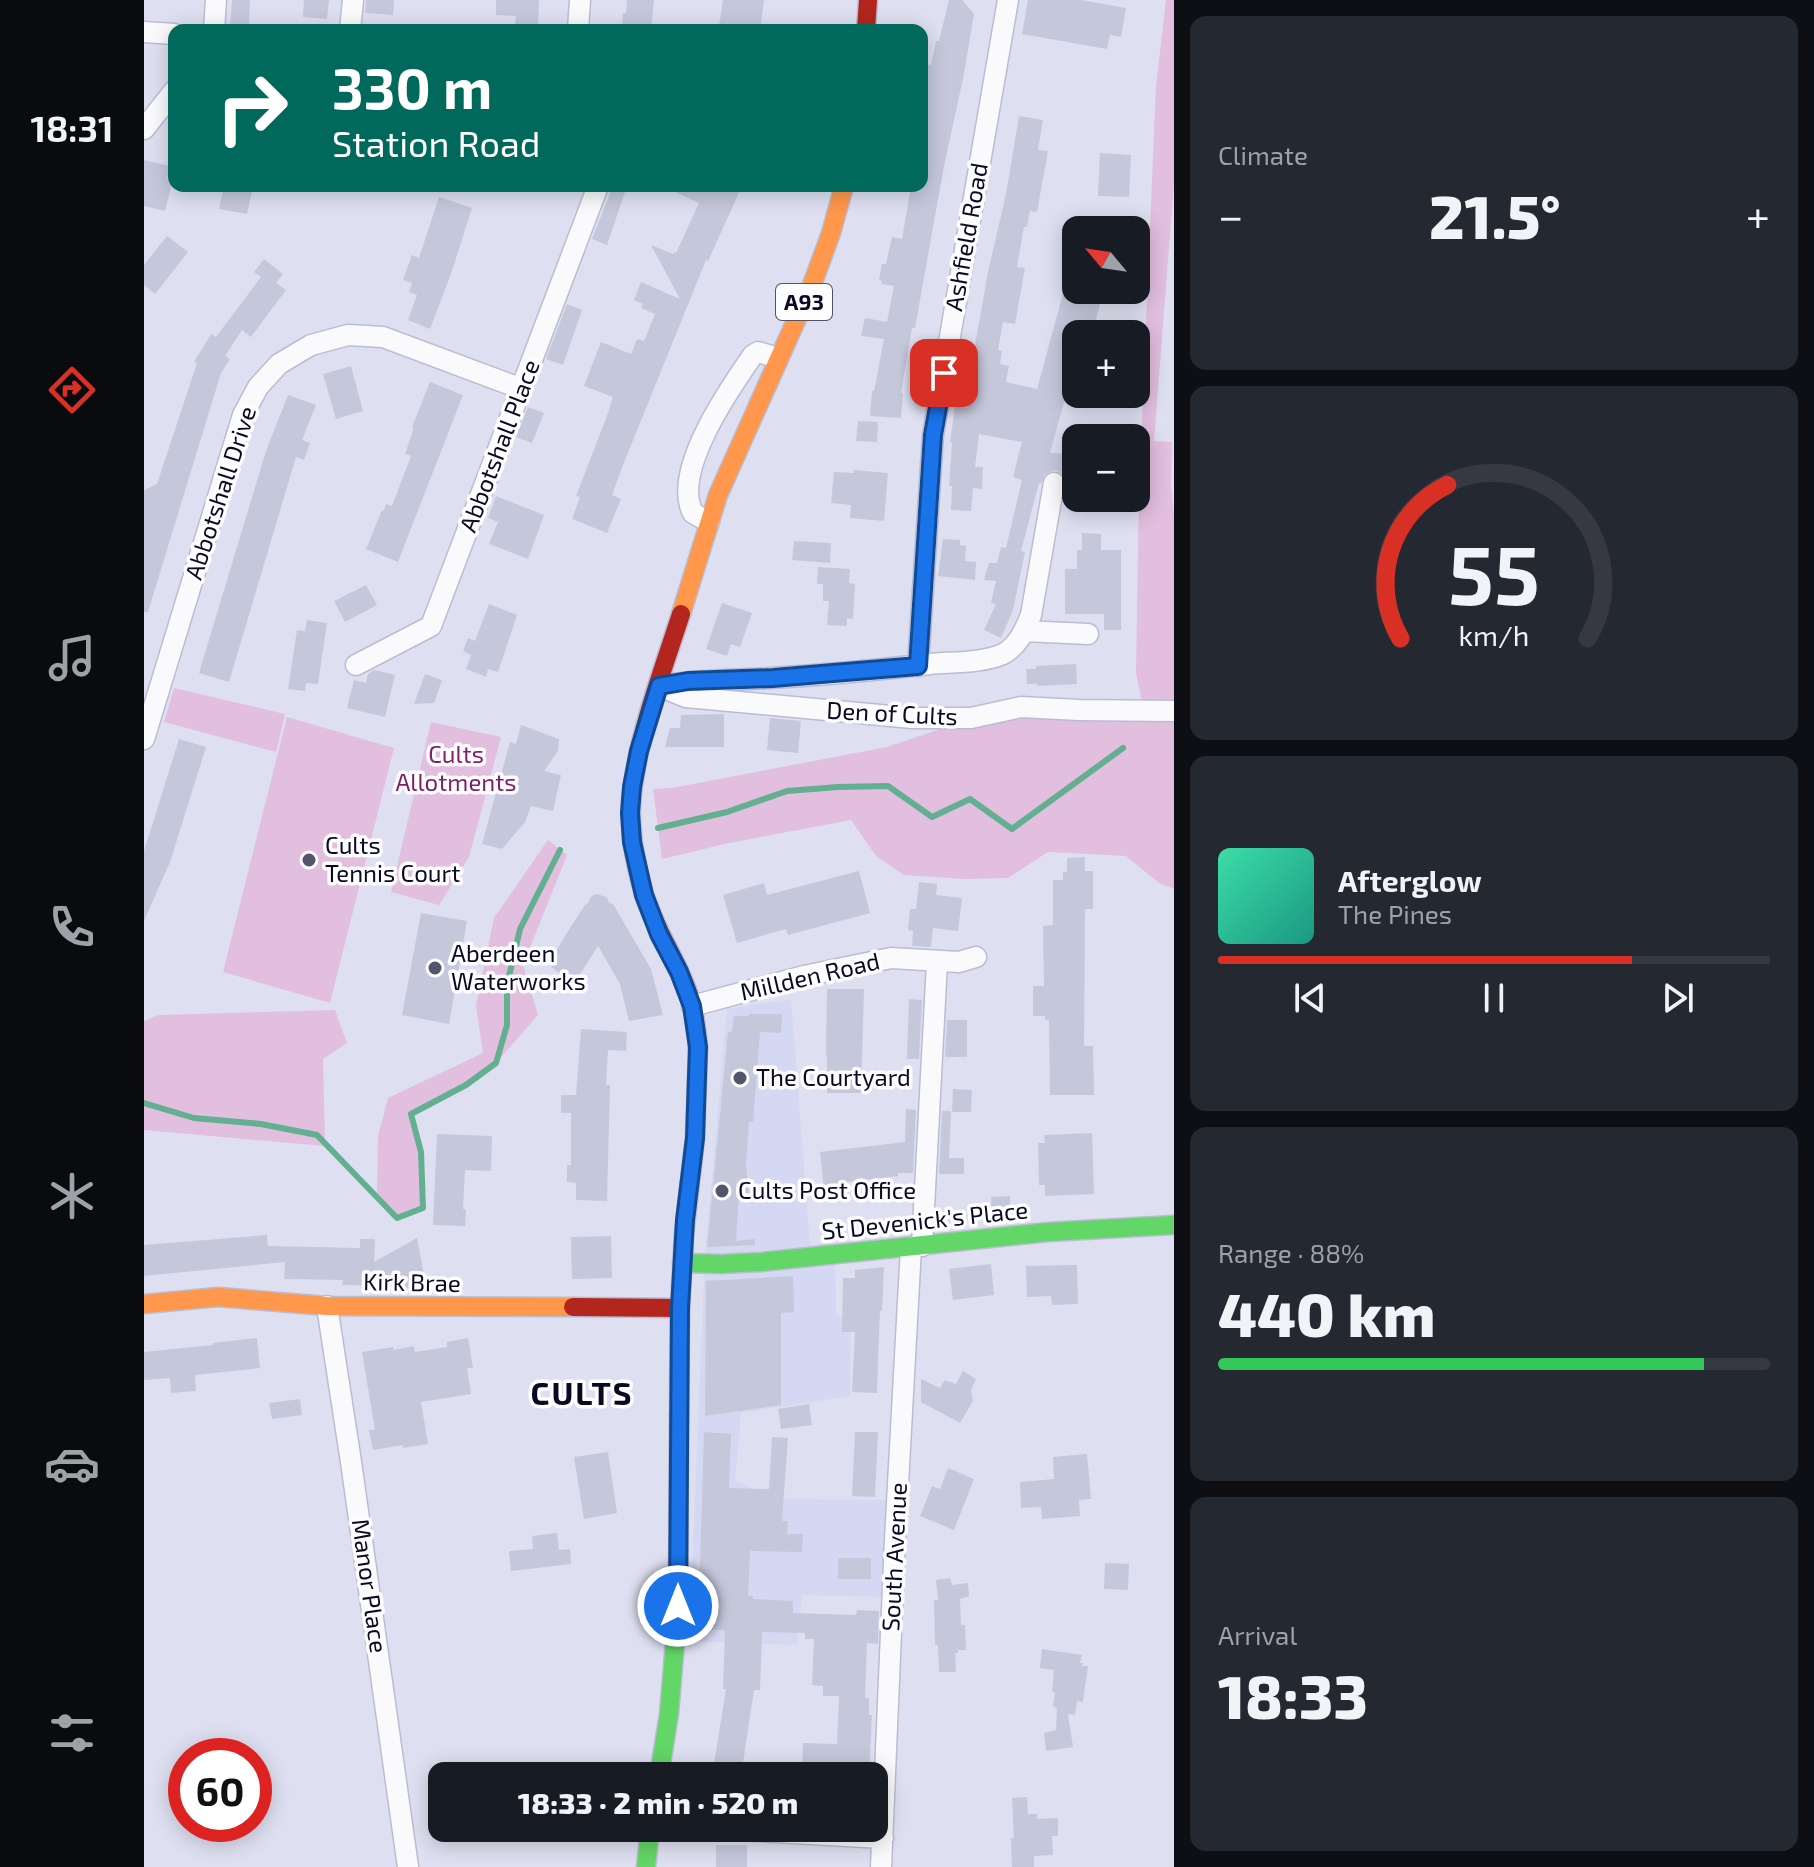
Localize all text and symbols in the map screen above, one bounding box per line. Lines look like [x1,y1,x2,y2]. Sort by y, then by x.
text: 330 m [332,53,492,120]
icon: right [200,56,304,160]
text: 18:31 [30,106,114,149]
text: Station Road [332,121,540,164]
text: Climate [1218,139,1308,170]
street label: Ashfield Road [938,160,993,313]
text: 21.5° [1429,179,1560,251]
text: − [1218,188,1244,241]
text: + [1746,188,1770,241]
north arrow [1062,216,1150,304]
map controls [1062,216,1150,512]
road number: A93 [776,284,832,320]
button: + [1062,320,1150,408]
pin [910,339,978,407]
icon: arrive [922,351,966,395]
street label: Abbotshall Place [452,355,545,536]
icon: directions [44,362,100,418]
street label: Abbotshall Drive [178,402,261,583]
button: − [1062,424,1150,512]
text: 55 [1448,522,1540,622]
text: km/h [1459,617,1529,652]
icon: music [44,630,100,686]
street label: Den of Cults [826,695,958,730]
park label: Cults Allotments [395,739,517,796]
place label: Cults Tennis Court [325,830,460,887]
marker: Cults Tennis Court [300,851,318,869]
text: Afterglow [1338,862,1482,898]
text: The Pines [1338,898,1452,929]
icon: phone [44,899,100,955]
place label: Aberdeen Waterworks [451,938,586,995]
street label: Millden Road [737,945,882,1006]
marker: Aberdeen Waterworks [426,959,444,977]
icon: previous [1288,976,1332,1020]
icon: pause [1472,976,1516,1020]
icon: next [1656,976,1700,1020]
place label: The Courtyard [756,1062,911,1091]
marker: The Courtyard [731,1069,749,1087]
icon: climate [44,1168,100,1224]
place label: Cults Post Office [738,1175,916,1204]
marker: Cults Post Office [713,1182,731,1200]
street label: St Devenick's Place [820,1194,1029,1245]
text: Range · 88% [1218,1237,1364,1268]
street label: Kirk Brae [363,1266,461,1297]
text: 440 km [1218,1277,1436,1349]
district label: CULTS [531,1373,633,1411]
icon: car [44,1436,100,1492]
street label: South Avenue [875,1482,912,1632]
street label: Manor Place [347,1517,394,1655]
position arrow [636,1564,720,1648]
text: Arrival [1218,1619,1297,1650]
text: 18:33 [1218,1659,1368,1731]
icon: filters [44,1705,100,1761]
speed limit sign: 60 [168,1738,272,1842]
text: 18:33 · 2 min · 520 m [518,1784,798,1820]

